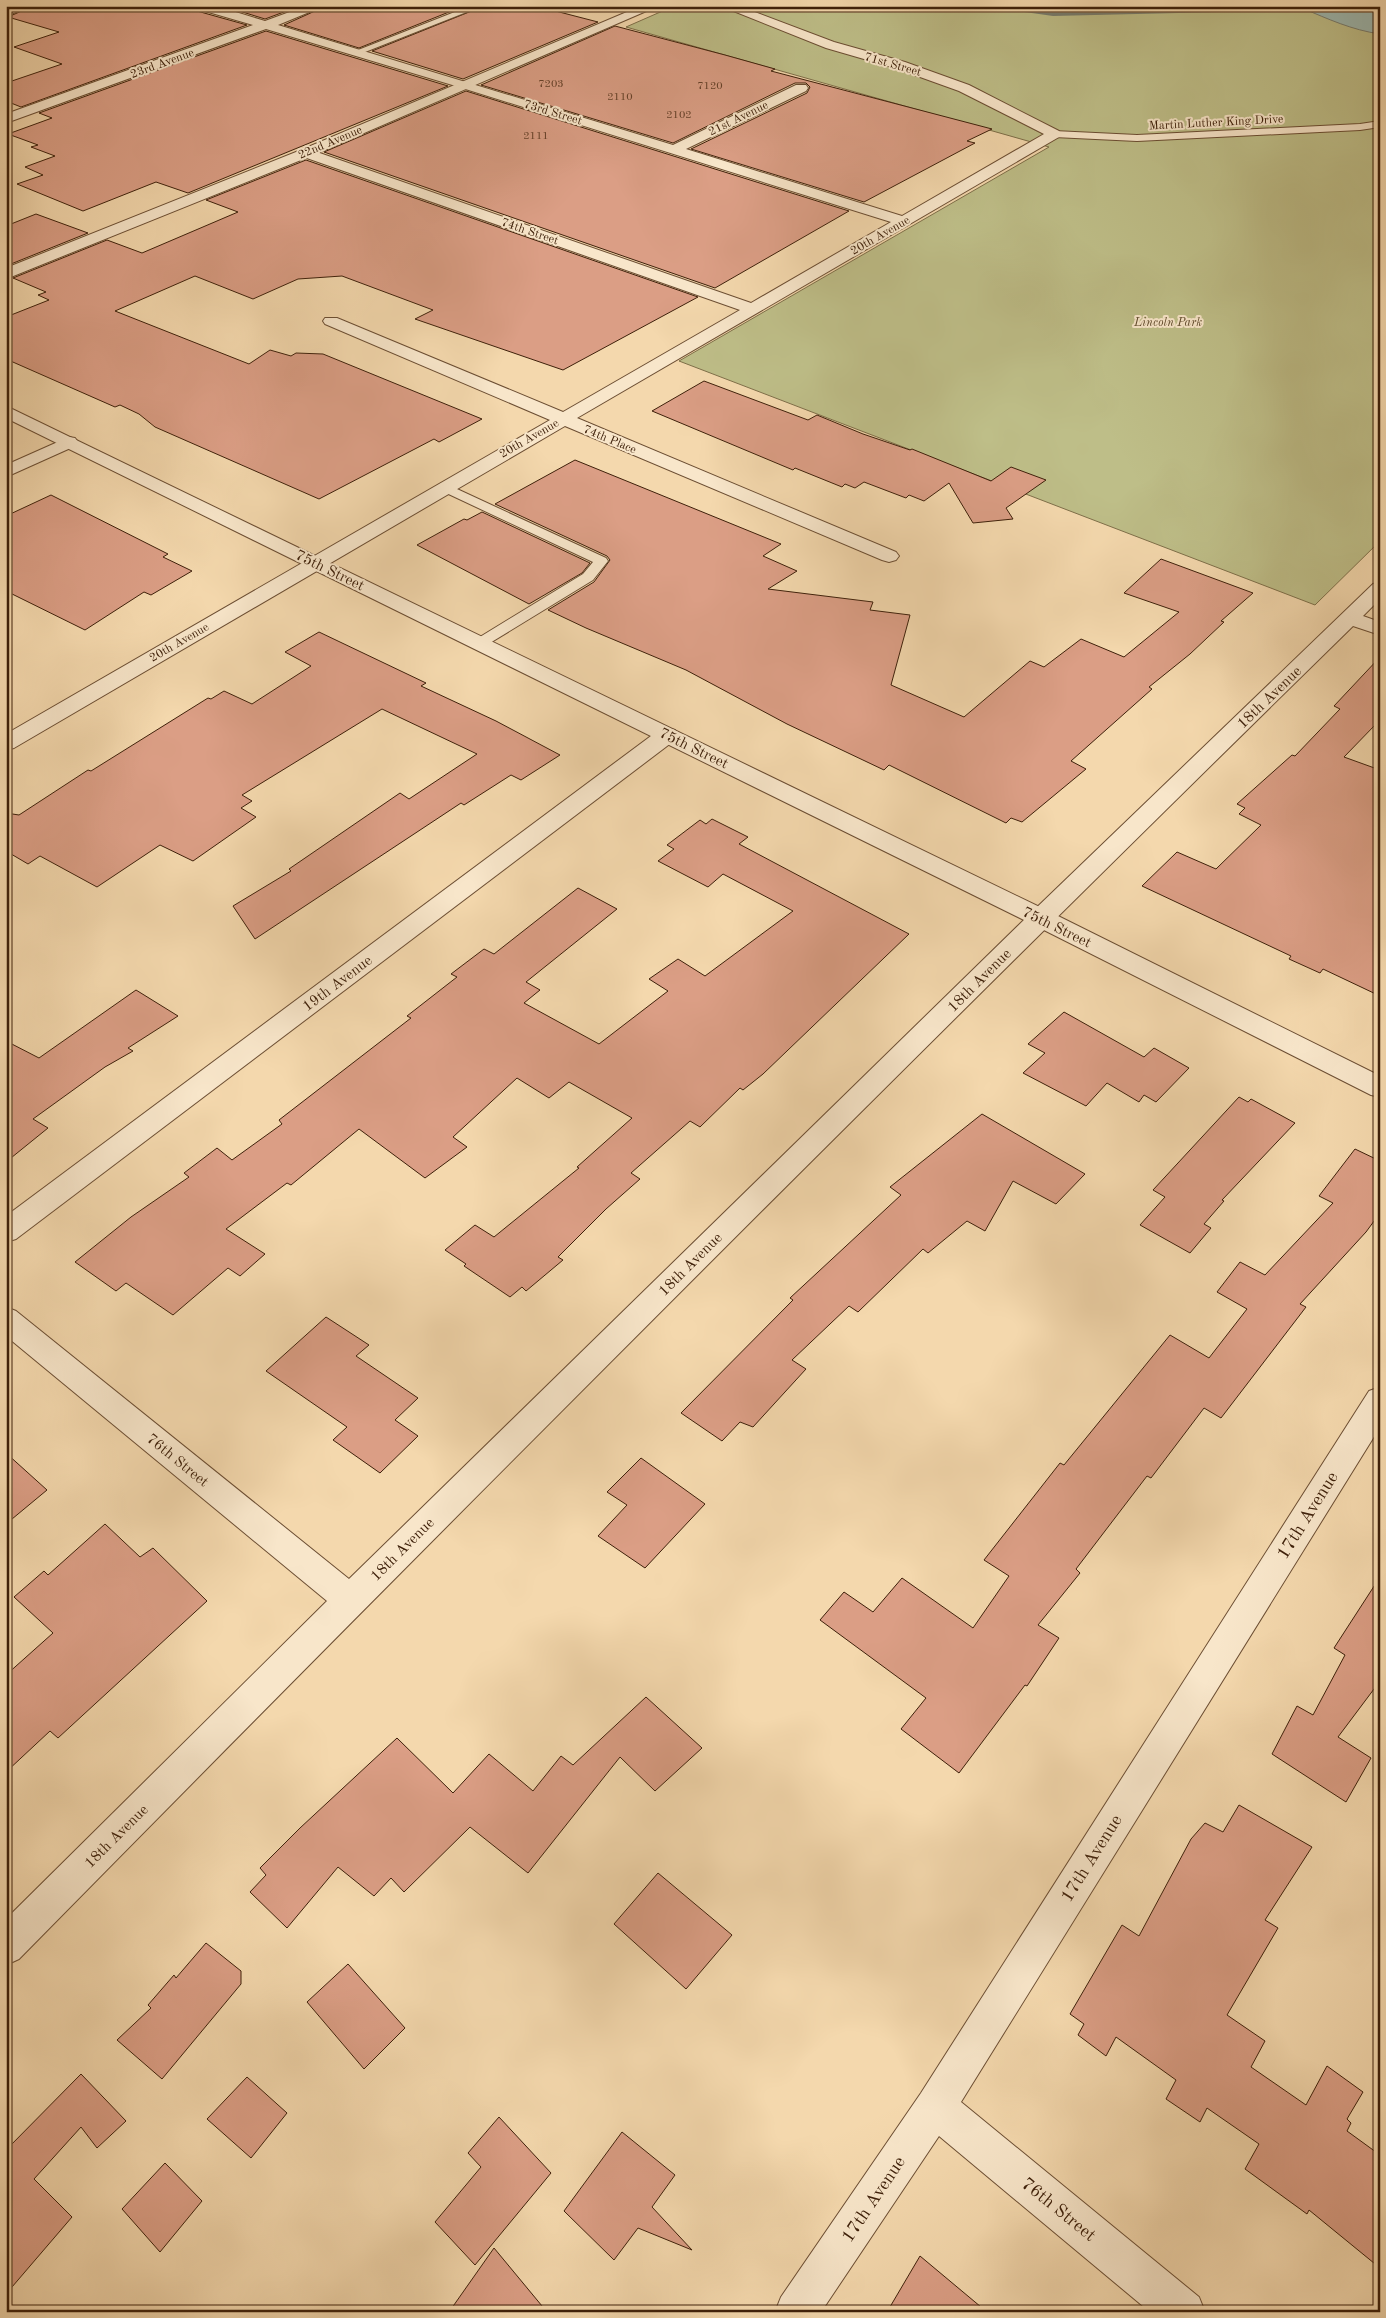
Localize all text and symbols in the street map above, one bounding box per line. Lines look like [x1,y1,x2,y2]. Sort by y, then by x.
street label: 23rd Avenue [129,47,196,81]
street label: 71st Street [863,51,922,79]
house number: 7203 [538,79,564,90]
house number: 7120 [697,81,723,92]
house number: 2110 [607,92,633,103]
street label: 73rd Street [522,98,583,128]
street label: 21st Avenue [707,99,771,138]
house number: 2102 [666,110,692,121]
street label: Martin Luther King Drive [1149,113,1284,133]
street label: 22nd Avenue [297,124,365,162]
house number: 2111 [523,131,549,142]
street label: 20th Avenue [849,214,913,258]
street label: 74th Street [499,217,560,247]
park label: Lincoln Park [1133,317,1202,329]
street label: 20th Avenue [498,417,562,461]
street label: 74th Place [581,423,638,457]
street label: 75th Street [292,548,366,594]
street label: 20th Avenue [148,621,212,665]
street label: 18th Avenue [1235,664,1305,732]
street label: 75th Street [656,726,730,772]
street label: 75th Street [1019,905,1093,951]
street label: 18th Avenue [946,946,1015,1016]
street label: 19th Avenue [300,953,375,1015]
street label: 18th Avenue [657,1230,726,1300]
street label: 76th Street [143,1432,211,1491]
street label: 17th Avenue [1274,1469,1342,1562]
street label: 18th Avenue [369,1515,438,1585]
street label: 18th Avenue [83,1802,152,1872]
street label: 17th Avenue [1058,1812,1126,1905]
street label: 17th Avenue [839,2153,909,2246]
street label: 76th Street [1018,2175,1099,2245]

